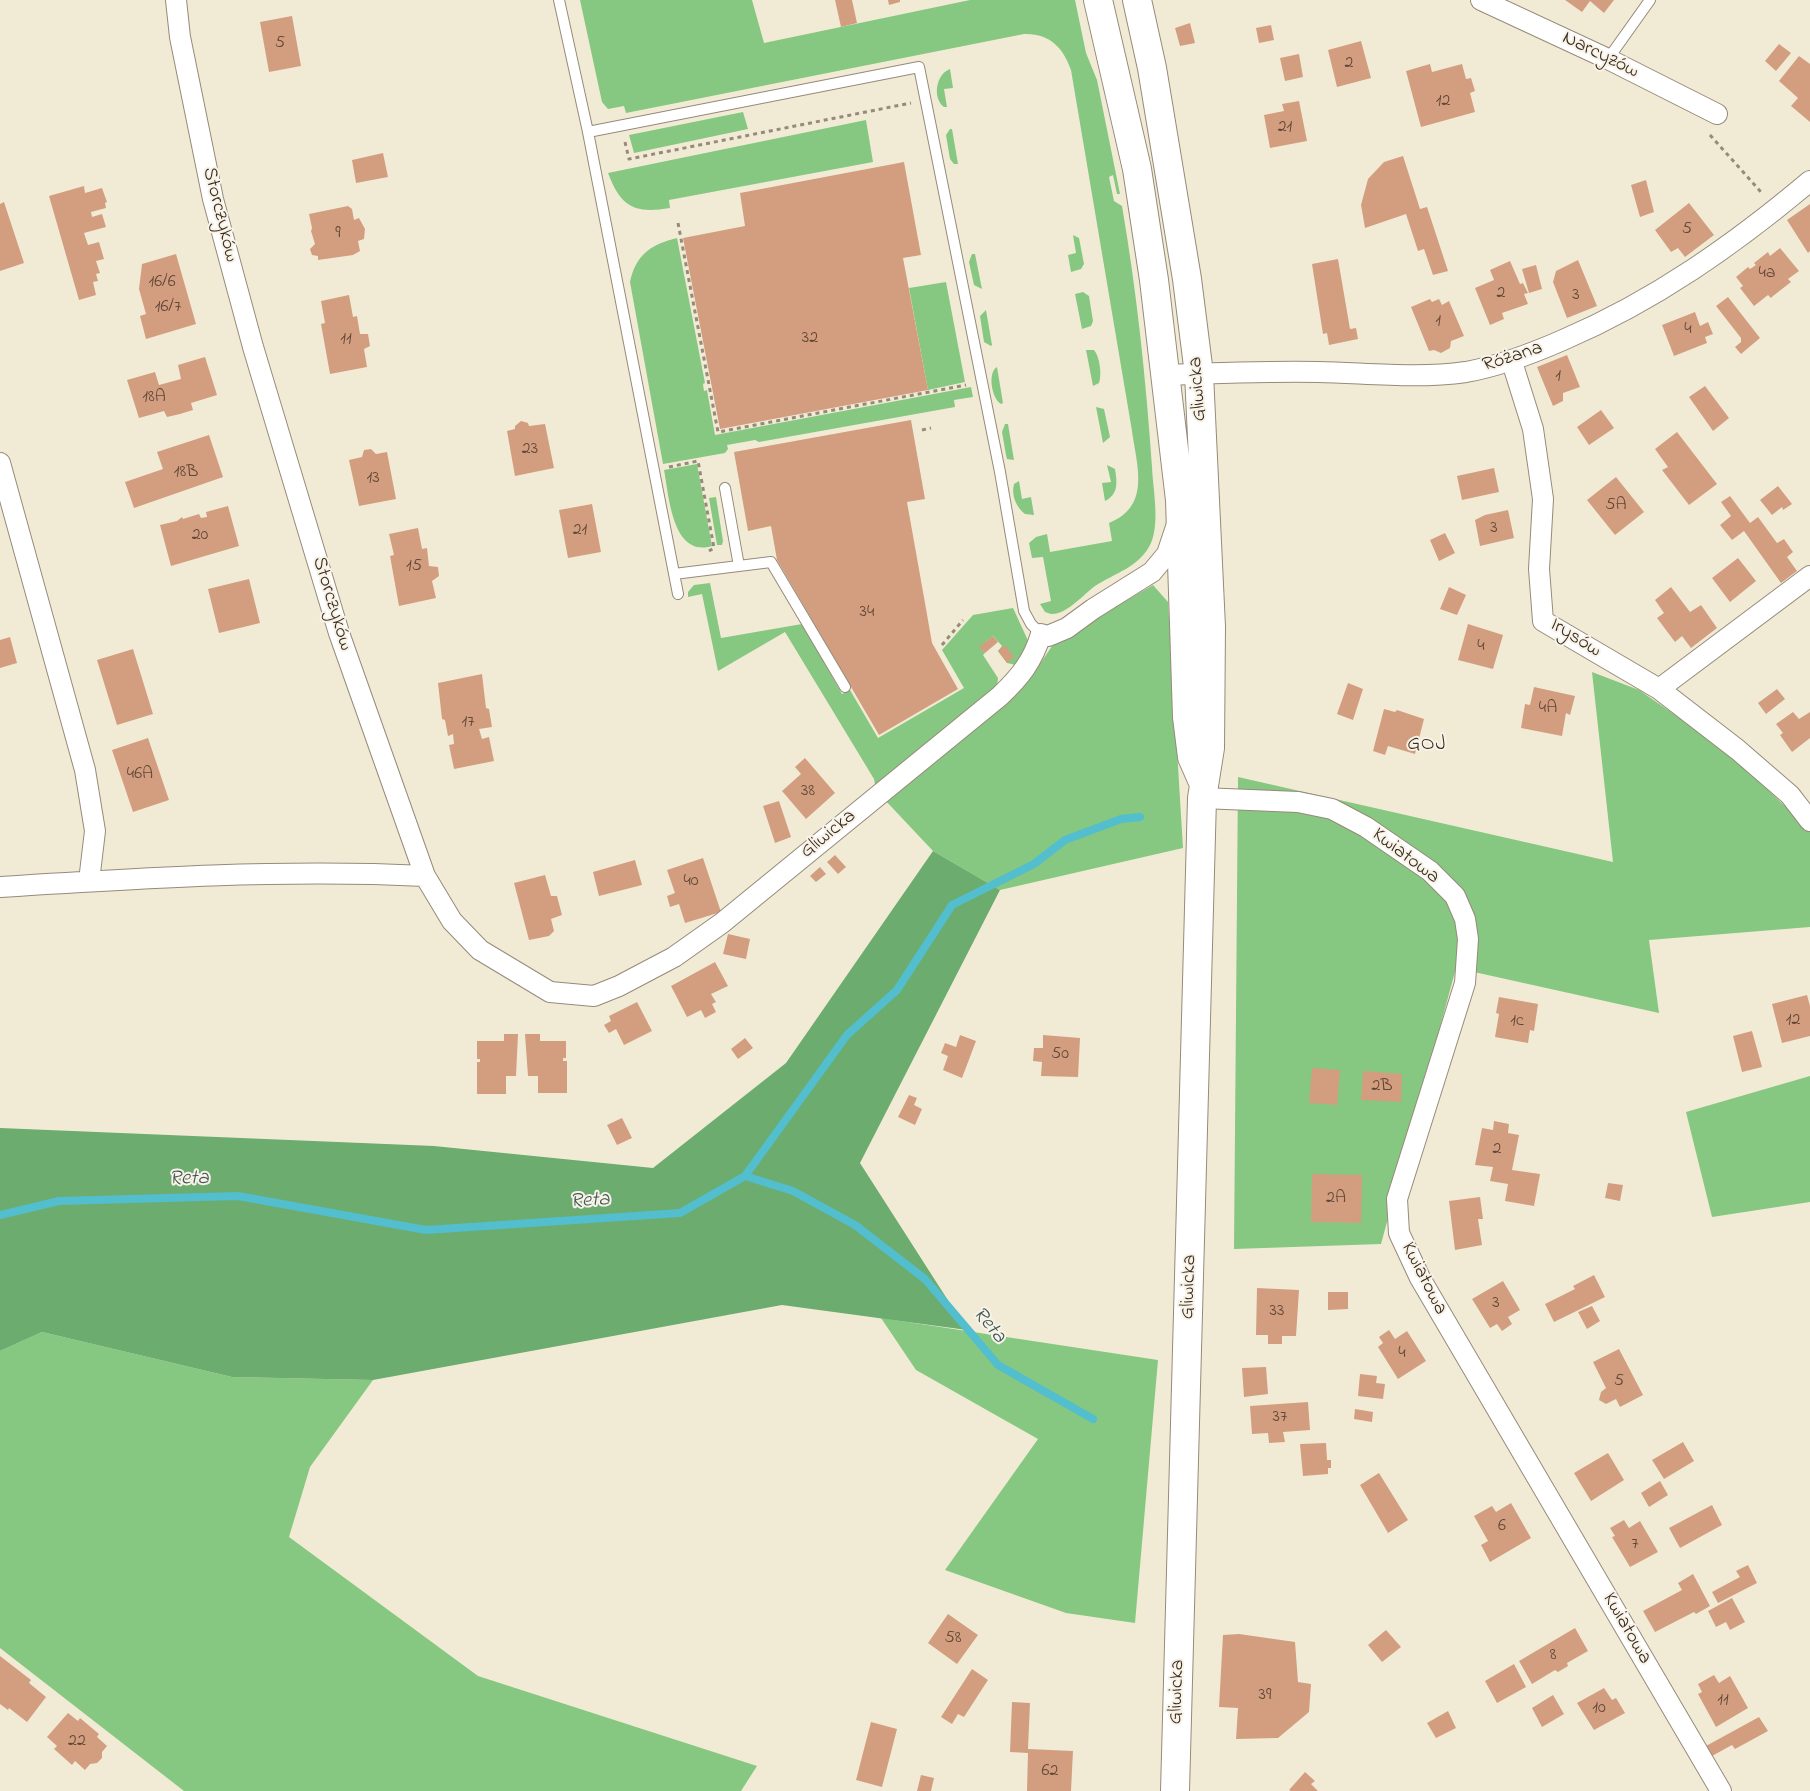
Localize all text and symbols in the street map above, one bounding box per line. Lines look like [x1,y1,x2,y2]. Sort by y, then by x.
street label: Narcyzów [1558,27,1642,85]
house number: 5 [275,33,285,55]
house number: 2 [1345,53,1353,75]
house number: 12 [1436,91,1450,113]
house number: 21 [1278,117,1292,139]
street label: Storczyków [196,165,242,265]
house number: 5 [1682,219,1692,241]
house number: 9 [335,223,341,245]
house number: 4a [1758,263,1776,285]
house number: 16/6 [148,272,176,294]
house number: 2 [1497,283,1505,305]
house number: 3 [1572,285,1580,307]
house number: 16/7 [155,297,181,319]
house number: 1 [1435,311,1441,333]
house number: 4 [1684,319,1692,341]
house number: 32 [802,328,818,350]
house number: 11 [340,329,352,351]
street label: Różana [1480,337,1546,379]
street label: Gliwicka [1185,356,1213,422]
house number: 1 [1555,366,1561,388]
house number: 18A [142,387,166,409]
house number: 23 [522,439,538,461]
house number: 18B [174,462,198,484]
house number: 13 [366,468,380,490]
house number: 5A [1605,495,1627,517]
house number: 3 [1490,518,1498,540]
house number: 21 [573,520,587,542]
house number: 20 [192,525,208,547]
street label: Storczyków [305,554,357,654]
house number: 15 [406,556,422,578]
house number: 34 [860,602,874,624]
street label: Irysów [1545,614,1605,664]
house number: 4 [1477,636,1485,658]
house number: 4A [1539,698,1557,720]
house number: 17 [461,712,475,734]
district label: GOJ [1407,733,1447,759]
house number: 46A [127,764,153,786]
house number: 38 [801,781,815,803]
street label: Gliwicka [796,805,862,865]
street label: Kwiatowa [1367,824,1443,890]
house number: 40 [683,871,699,893]
house number: 12 [1786,1010,1800,1032]
house number: 1c [1510,1011,1524,1033]
house number: 50 [1051,1044,1069,1066]
house number: 2B [1371,1076,1393,1098]
house number: 2 [1493,1139,1501,1161]
water label: Reta [169,1167,209,1193]
water label: Reta [569,1188,611,1216]
house number: 2A [1326,1188,1346,1210]
street label: Kwiatowa [1395,1239,1451,1319]
street label: Gliwicka [1177,1254,1203,1320]
house number: 3 [1492,1293,1500,1315]
house number: 33 [1270,1301,1284,1323]
water label: Reta [966,1303,1010,1349]
house number: 4 [1398,1343,1406,1365]
house number: 5 [1614,1371,1624,1393]
house number: 37 [1273,1407,1287,1429]
house number: 6 [1498,1516,1506,1538]
house number: 7 [1631,1534,1639,1556]
street label: Kwiatowa [1596,1589,1656,1669]
house number: 58 [944,1628,962,1650]
house number: 8 [1550,1645,1556,1667]
street label: Gliwicka [1165,1659,1191,1725]
house number: 39 [1259,1685,1271,1707]
house number: 11 [1717,1690,1729,1712]
house number: 10 [1592,1698,1606,1720]
house number: 22 [68,1731,86,1753]
house number: 62 [1042,1761,1058,1783]

